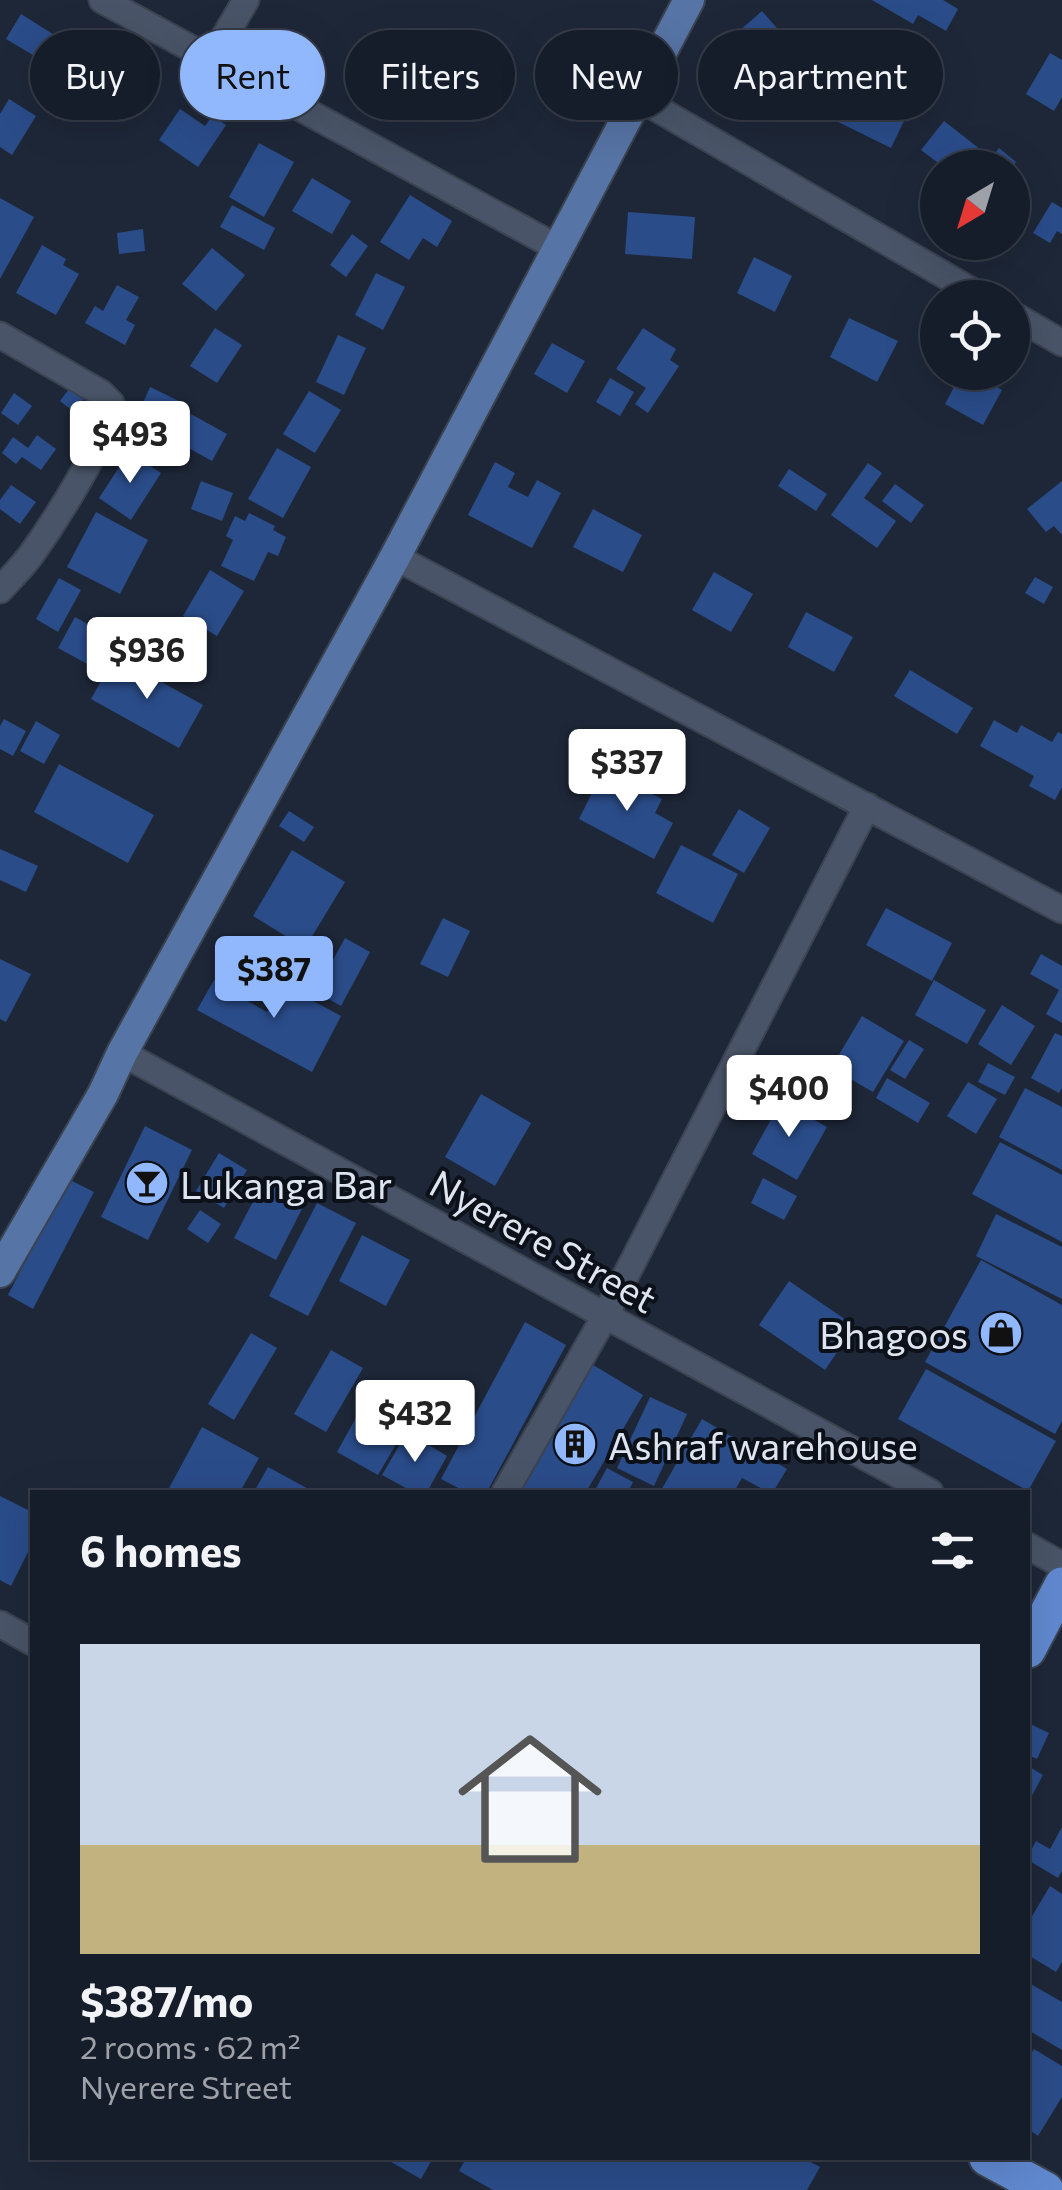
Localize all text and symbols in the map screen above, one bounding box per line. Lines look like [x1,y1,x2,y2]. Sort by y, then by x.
chip: Buy [30,30,160,120]
chip: Rent [180,30,325,120]
chip: Filters [345,30,515,120]
chip: New [535,30,678,120]
chip: Apartment [698,30,943,120]
north arrow [920,150,1030,260]
map controls [920,150,1030,390]
button: locate [920,280,1030,390]
pin: $493 [71,401,189,486]
text: $493 [92,413,168,453]
pin: $936 [88,617,206,702]
text: $936 [109,629,185,669]
pin: $337 [568,729,686,814]
text: $337 [591,741,663,781]
pin: $387 [215,936,333,1021]
text: $387 [237,948,311,988]
pin: $400 [730,1055,848,1140]
text: $400 [749,1067,829,1107]
street label: Nyerere Street [423,1158,665,1322]
bar icon: Lukanga Bar [124,1160,170,1206]
place label: Lukanga Bar [180,1160,392,1207]
place label: Bhagoos [819,1310,968,1357]
shop icon: Bhagoos [978,1310,1024,1356]
pin: $432 [356,1380,474,1465]
text: $432 [378,1392,452,1432]
building icon: Ashraf warehouse [552,1421,598,1467]
place label: Ashraf warehouse [608,1421,918,1468]
icon: filters [925,1523,980,1578]
text: 6 homes [80,1524,242,1576]
icon: home [440,1709,620,1889]
text: $387/mo [80,1974,253,2026]
text: 2 rooms · 62 m² [80,2026,301,2066]
text: Nyerere Street [80,2066,292,2106]

